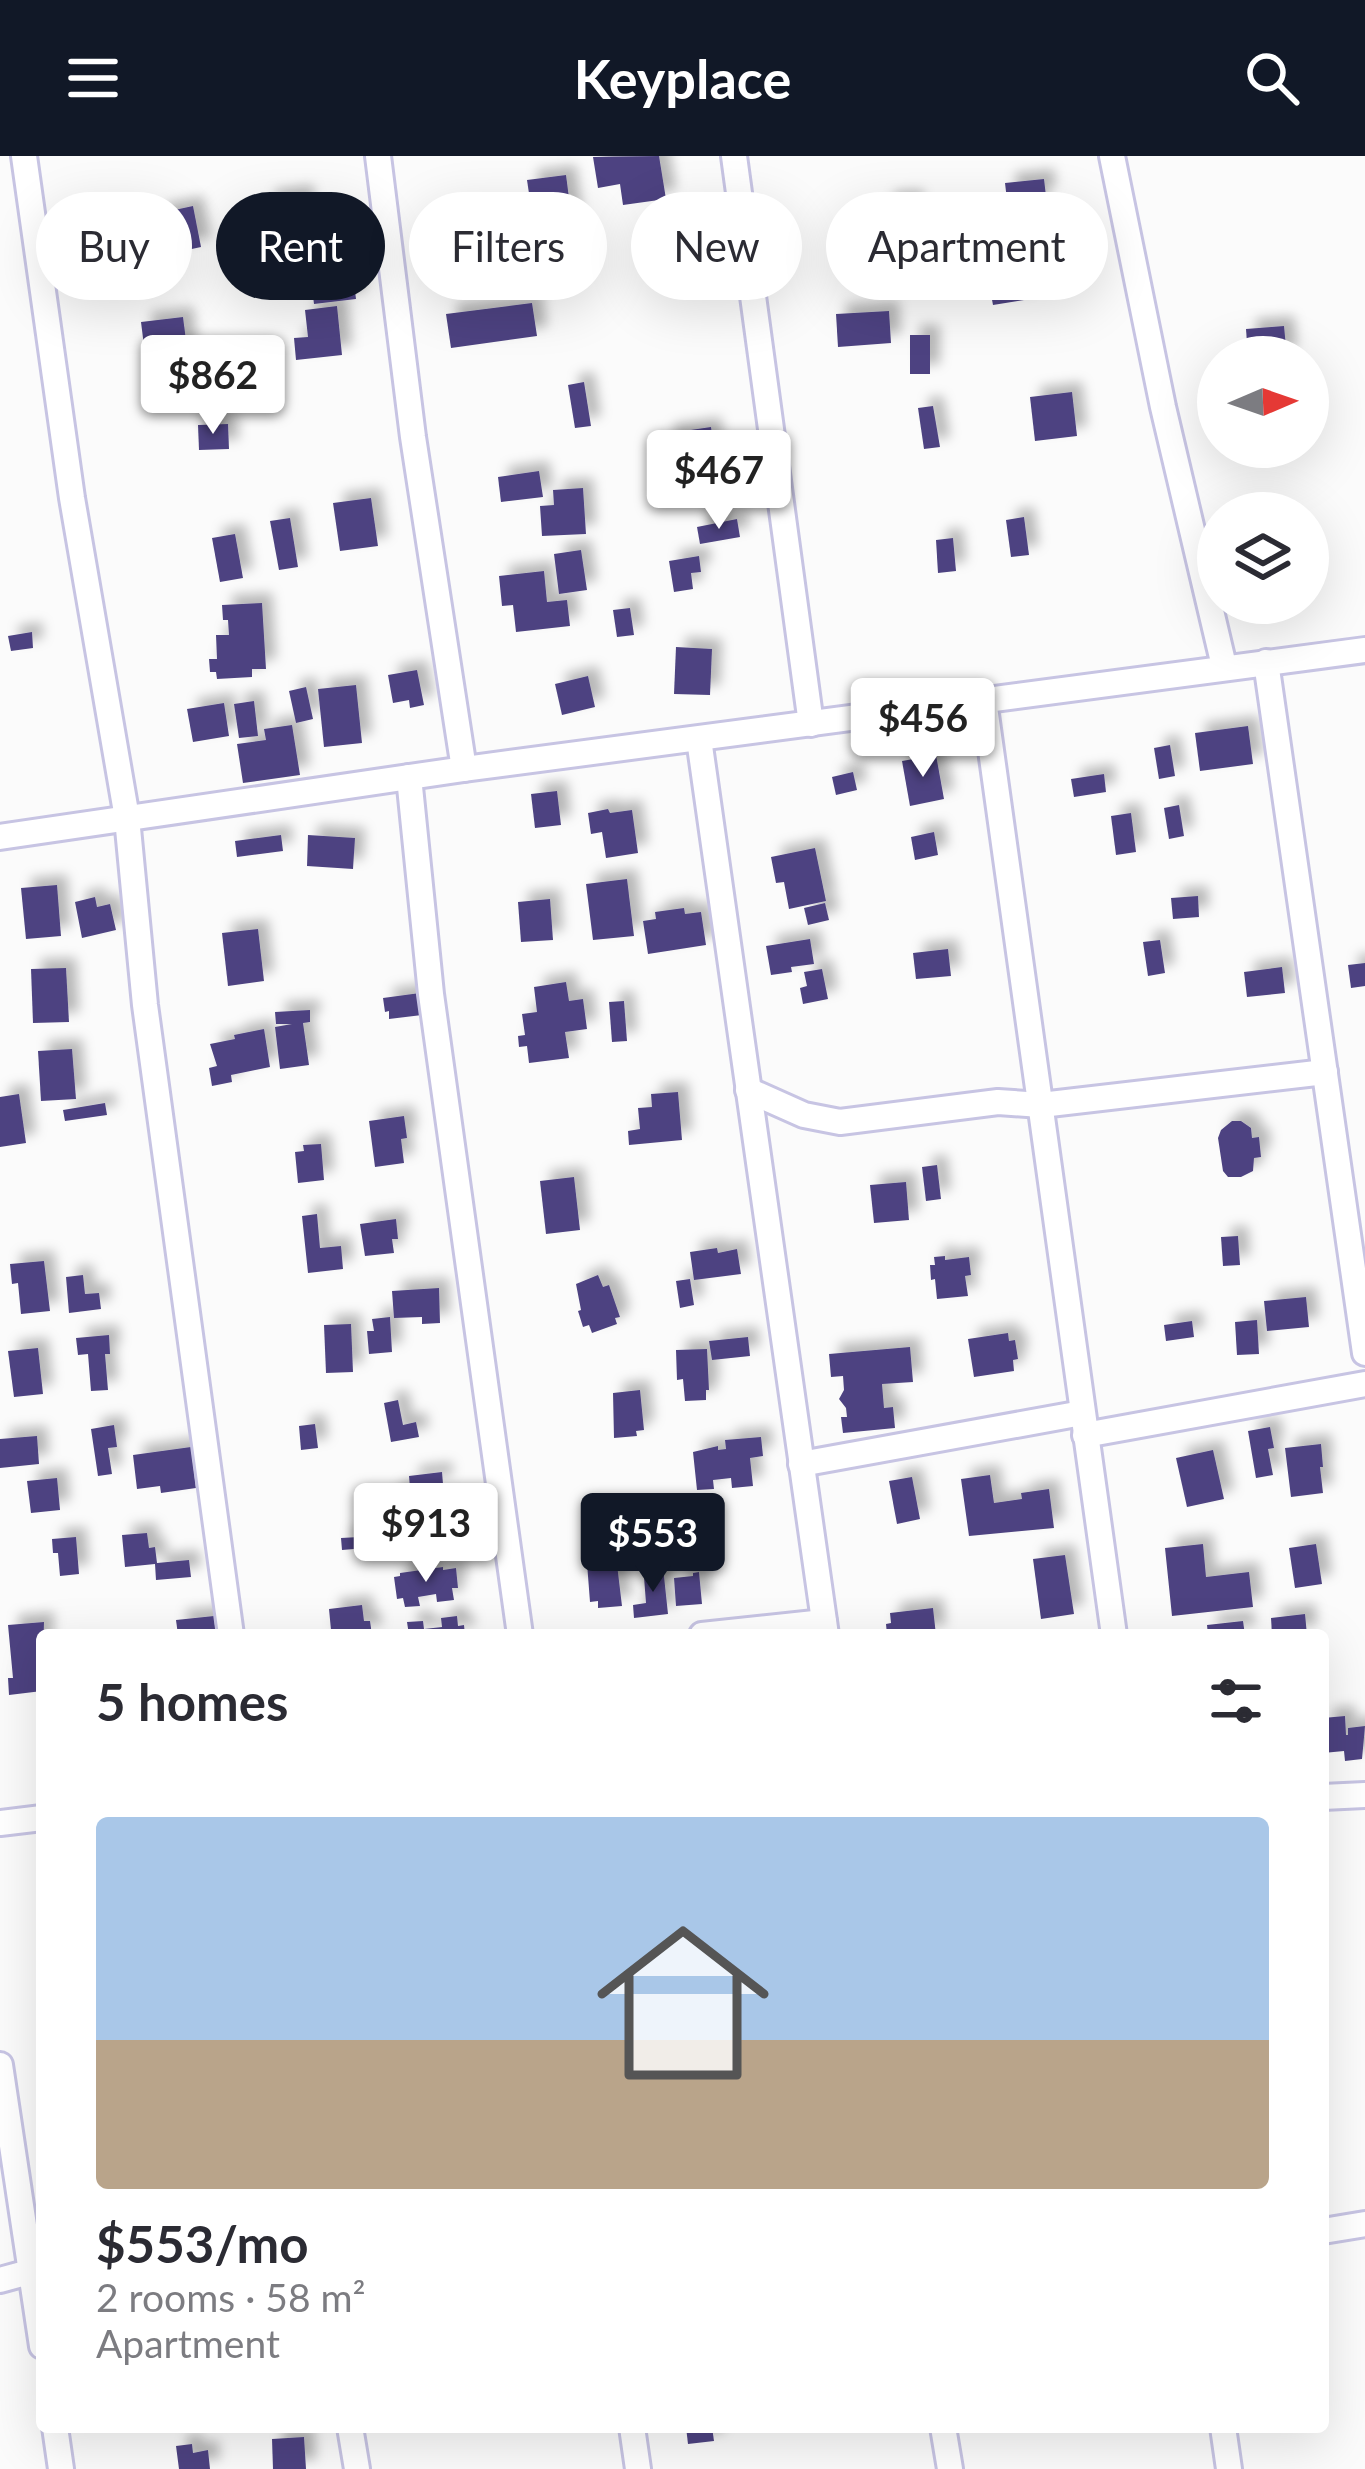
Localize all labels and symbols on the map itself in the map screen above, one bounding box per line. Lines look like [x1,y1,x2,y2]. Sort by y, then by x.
pin: $862 [142,335,284,437]
north arrow [1197,336,1329,468]
pin: $467 [648,430,790,532]
pin: $456 [852,678,994,780]
pin: $913 [355,1483,497,1585]
pin: $553 [582,1493,724,1595]

